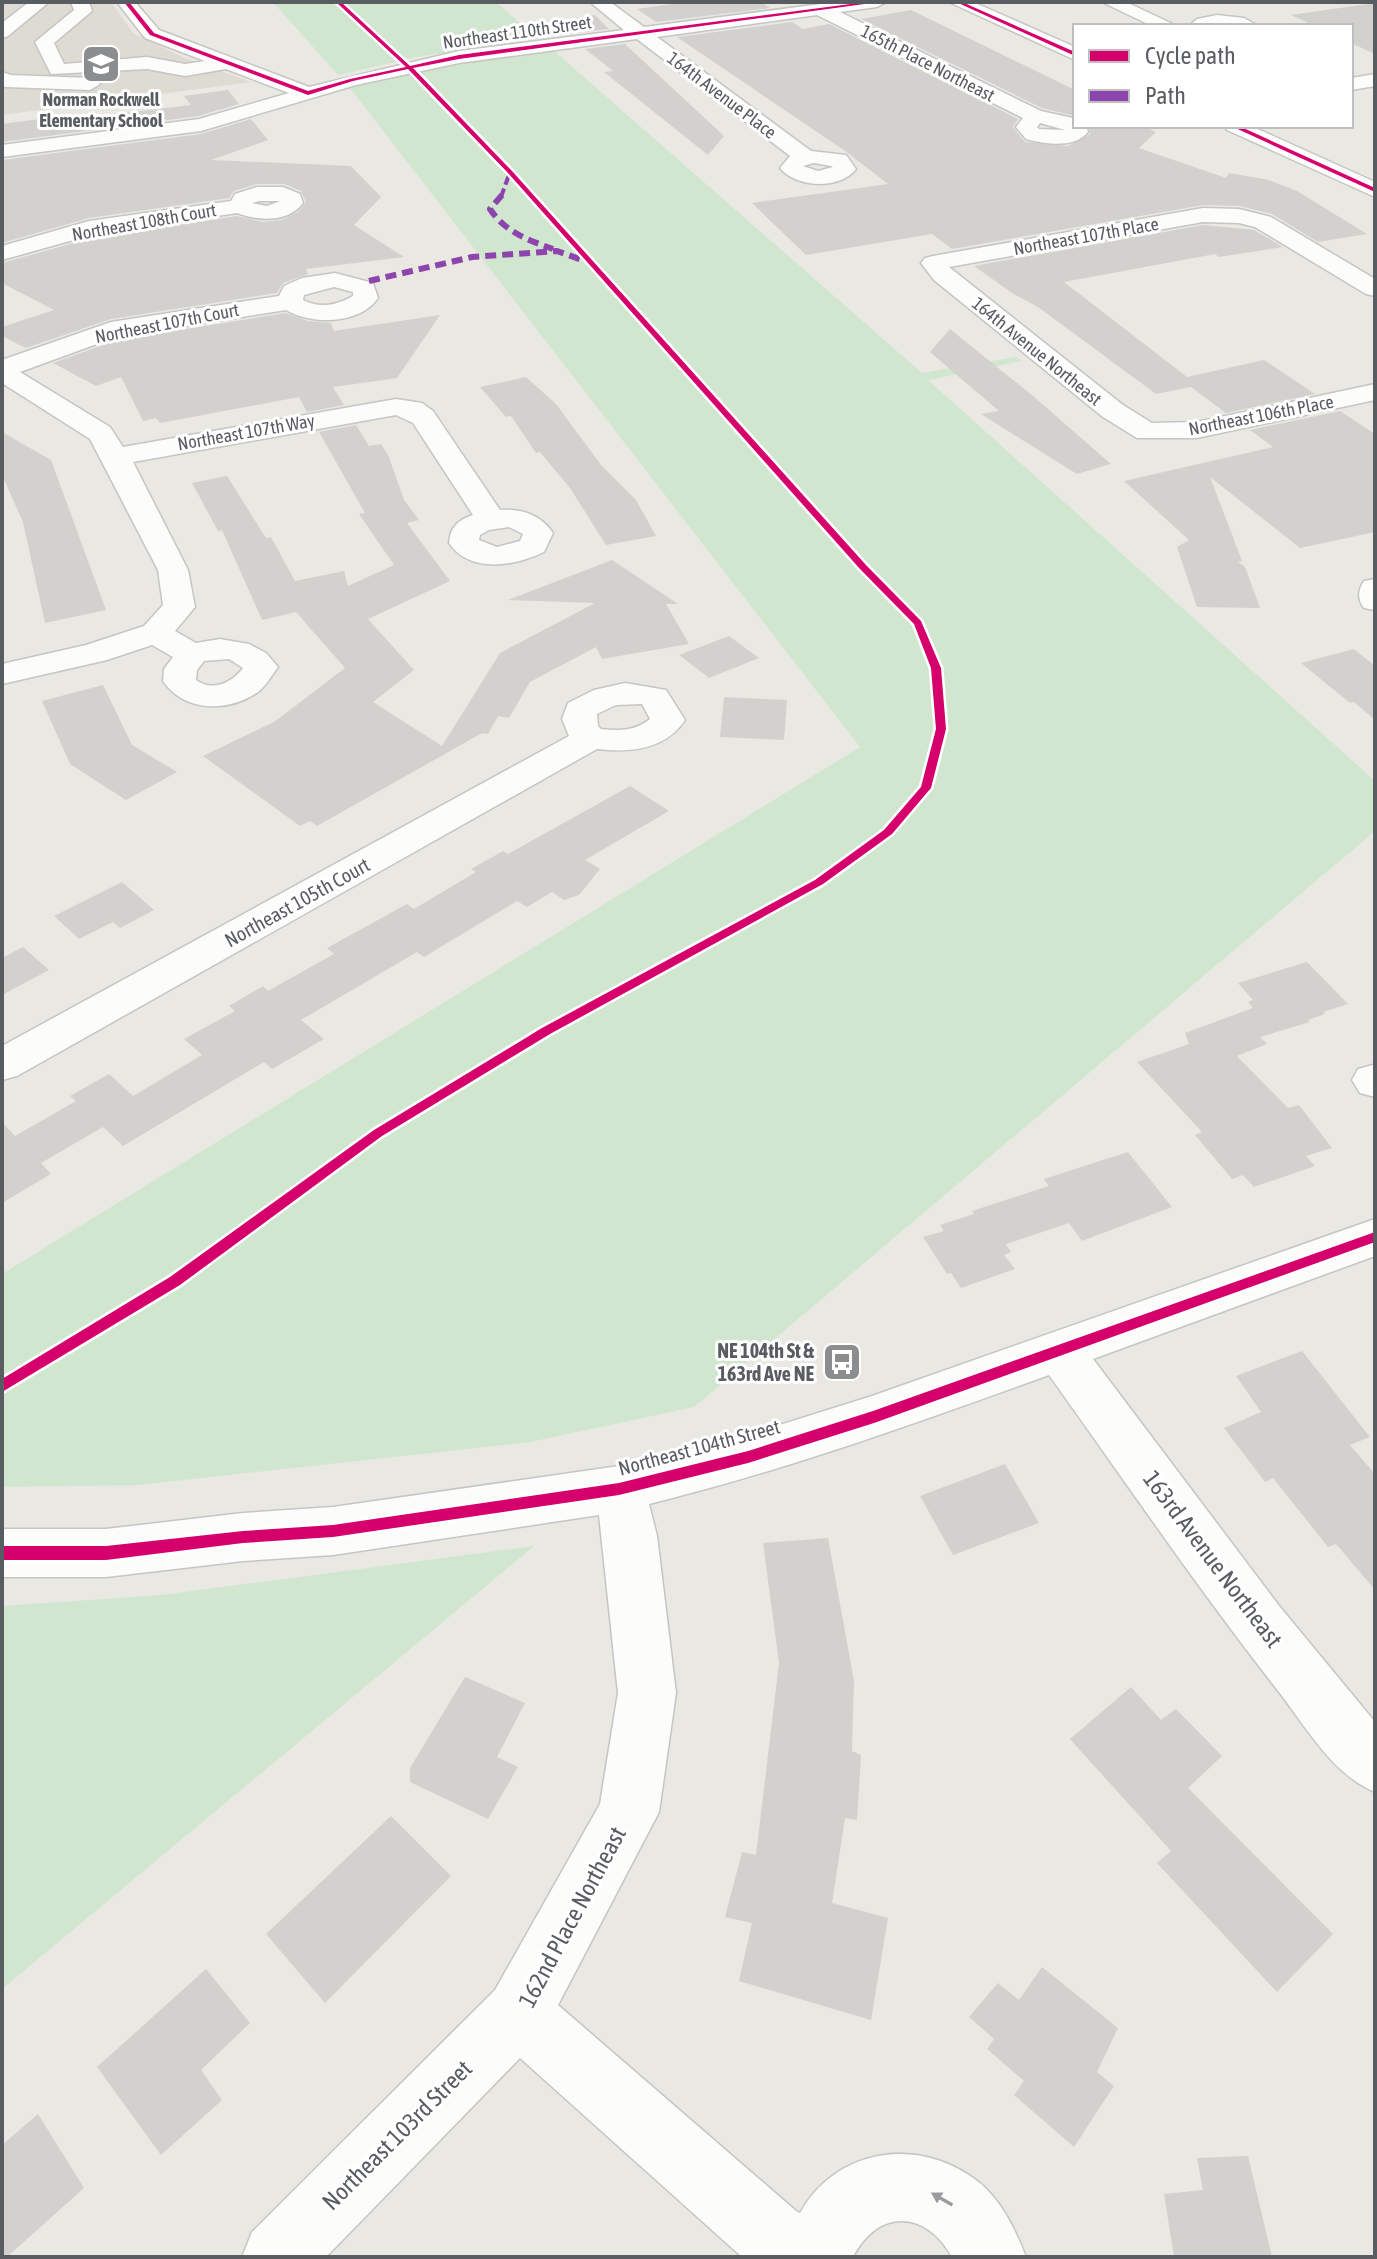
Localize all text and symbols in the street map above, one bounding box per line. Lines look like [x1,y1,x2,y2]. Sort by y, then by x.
street label: Northeast 110th Street [441,11,593,53]
street label: 165th Place Northeast [858,20,998,106]
legend [1073,24,1353,128]
text: Cycle path [1145,42,1236,69]
school or university icon: Norman Rockwell Elementary School [80,43,122,85]
street label: 164th Avenue Place [663,47,781,143]
text: Path [1145,82,1186,109]
place label: Norman Rockwell Elementary School [39,89,163,131]
street label: Northeast 108th Court [70,199,218,245]
street label: Northeast 107th Place [1012,213,1160,259]
street label: 164th Avenue Northeast [968,292,1106,410]
street label: Northeast 107th Court [93,299,241,347]
street label: Northeast 106th Place [1187,391,1335,439]
street label: Northeast 107th Way [176,410,316,454]
street label: Northeast 105th Court [220,853,374,951]
place label: NE 104th St & 163rd Ave NE [717,1339,815,1385]
bus stop icon: NE 104th St & 163rd Ave NE [821,1341,863,1383]
street label: Northeast 104th Street [616,1414,783,1480]
street label: 163rd Avenue Northeast [1138,1466,1288,1652]
street label: 162nd Place Northeast [513,1822,631,2012]
street label: Northeast 103rd Street [317,2055,477,2215]
one-way arrow [931,2192,953,2206]

